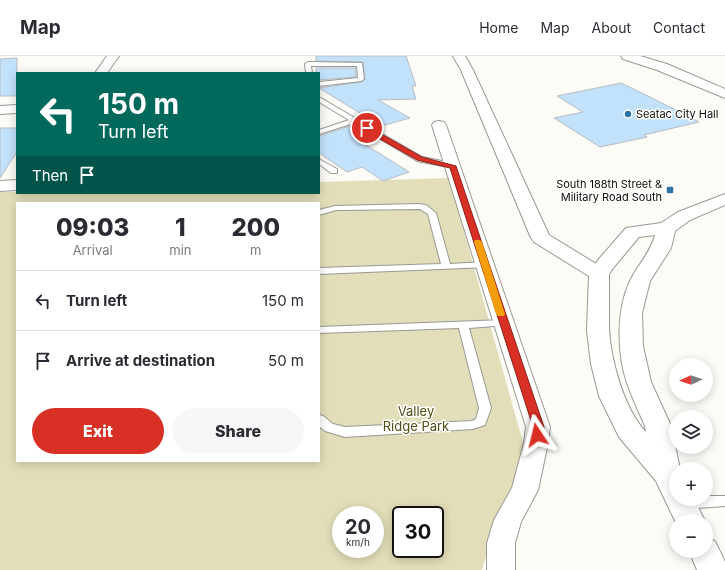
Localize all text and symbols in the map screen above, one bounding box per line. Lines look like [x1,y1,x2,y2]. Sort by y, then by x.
text: Map [20,16,61,39]
text: Home [479,19,518,36]
text: Map [540,19,570,36]
text: About [592,19,631,36]
text: Contact [653,19,705,36]
text: 150 m [98,87,179,121]
icon: left [32,88,84,140]
place label: Seatac City Hall [636,107,718,121]
marker: Seatac City Hall [623,109,633,119]
pin [350,111,384,145]
icon: arrive [356,117,378,139]
text: Turn left [98,121,168,142]
icon: arrive [76,164,98,186]
text: Then [32,166,68,185]
place label: South 188th Street & Military Road South [556,177,662,204]
marker: South 188th Street & Military Road South [665,185,675,195]
text: 09:03 [56,213,129,242]
text: 1 [175,213,186,242]
text: 200 [231,213,280,242]
text: Arrival [73,242,113,258]
text: min [169,242,192,258]
text: m [250,242,261,258]
icon: left [32,290,54,312]
text: Turn left [66,291,127,310]
text: 150 m [262,291,304,310]
icon: arrive [32,350,54,372]
text: Arrive at destination [66,351,215,370]
text: 50 m [268,351,304,370]
north arrow [669,358,713,402]
map controls [669,358,713,558]
park label: Valley Ridge Park [383,403,449,434]
button: Exit [32,408,164,454]
button: Share [172,408,304,454]
button: layers [669,410,713,454]
position arrow [516,414,558,456]
button: + [669,462,713,506]
speed limit sign: 30 [392,506,444,558]
button: − [669,514,713,558]
text: 20 [345,515,371,539]
text: km/h [346,536,370,548]

